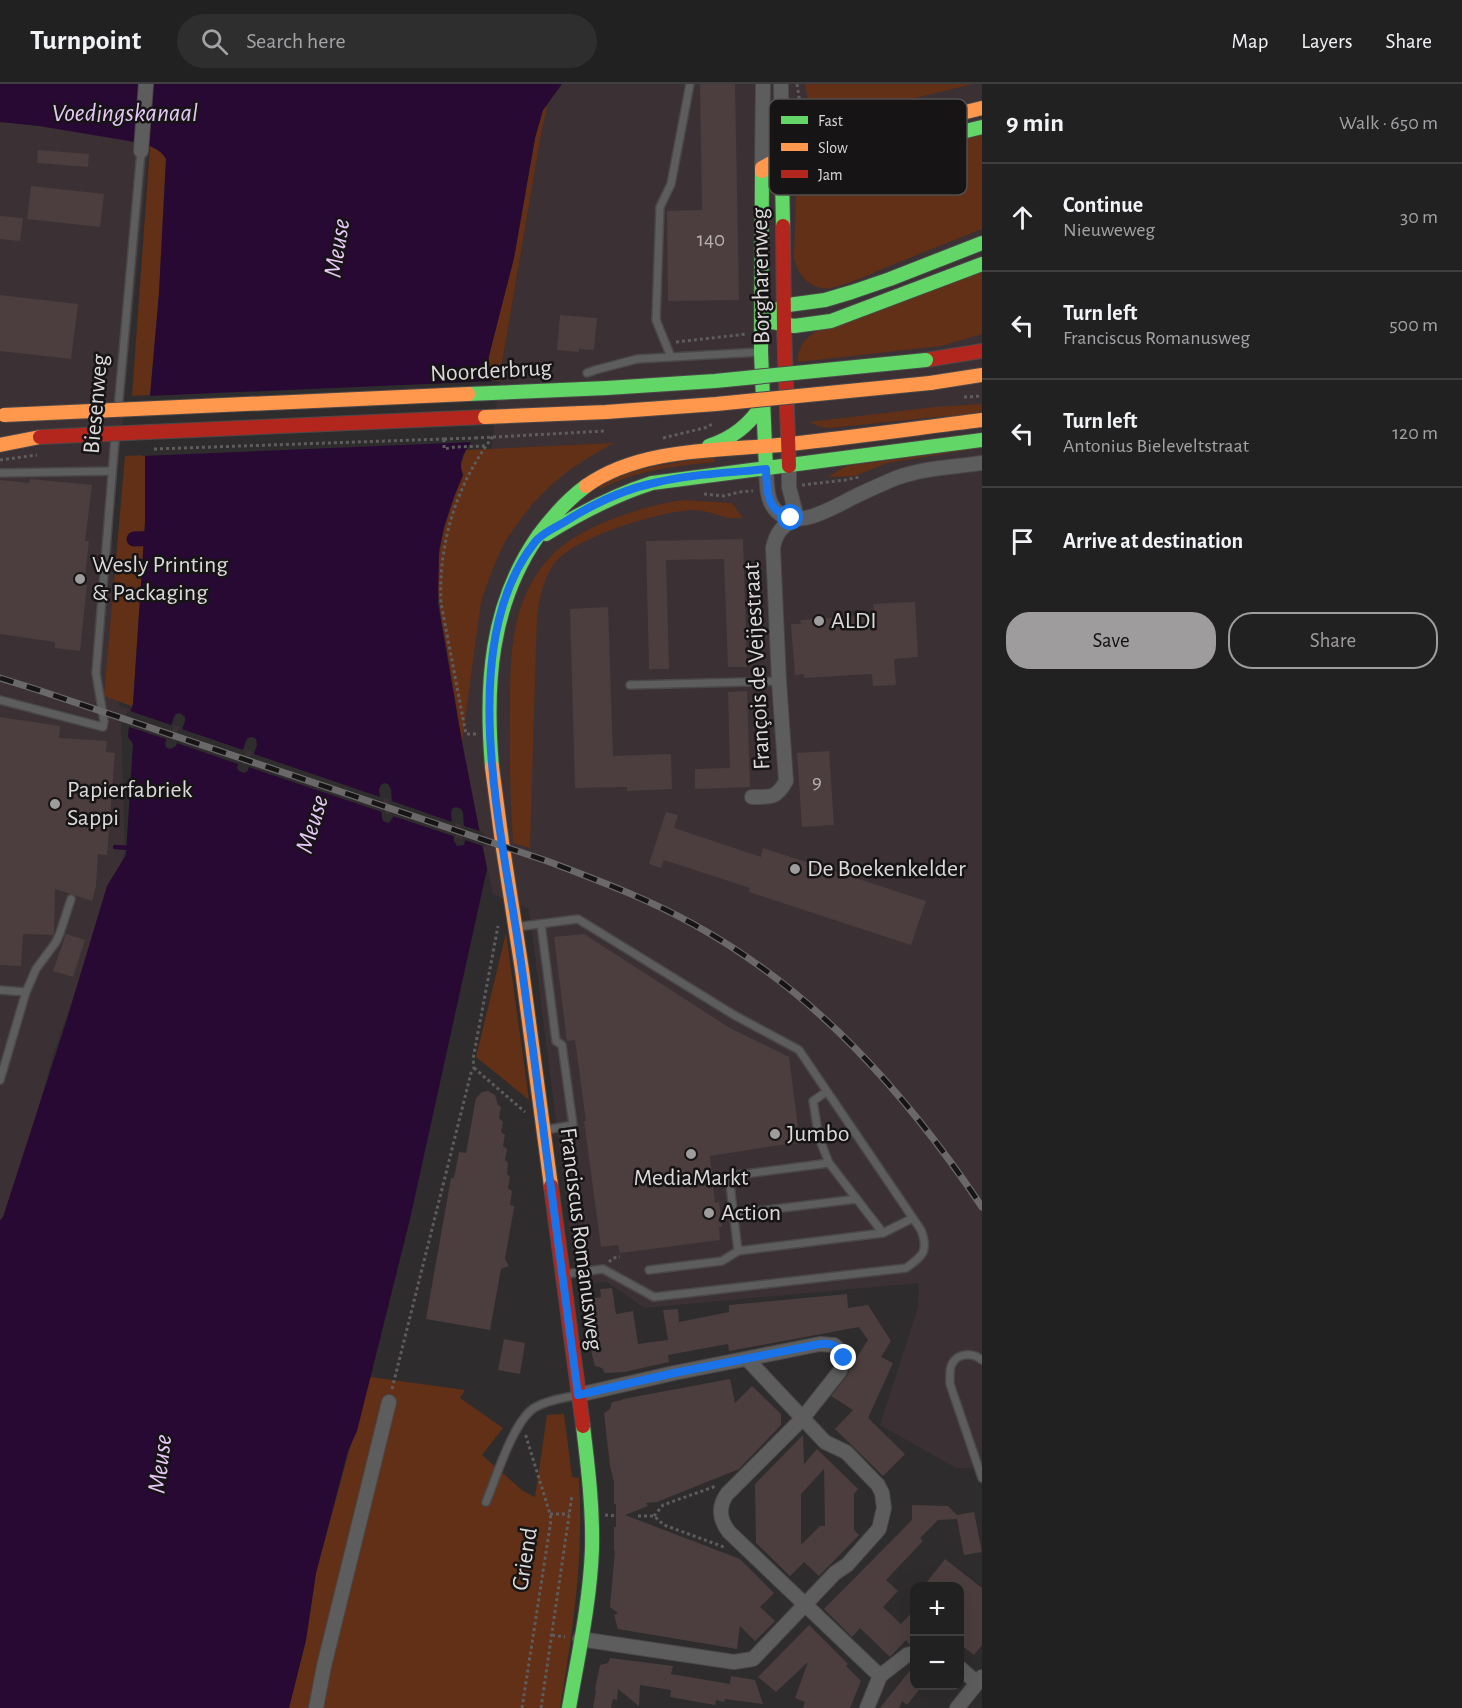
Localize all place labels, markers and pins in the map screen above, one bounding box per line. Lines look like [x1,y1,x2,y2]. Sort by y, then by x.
place label: Wesly Printing & Packaging [92,553,228,605]
marker: Wesly Printing & Packaging [73,572,87,586]
place label: ALDI [831,609,877,633]
marker: ALDI [812,614,826,628]
place label: Papierfabriek Sappi [67,778,193,830]
marker: Papierfabriek Sappi [48,797,62,811]
place label: De Boekenkelder [807,857,966,881]
marker: De Boekenkelder [788,862,802,876]
place label: Jumbo [787,1122,850,1146]
marker: Jumbo [768,1127,782,1141]
marker: MediaMarkt [684,1147,698,1161]
place label: MediaMarkt [634,1166,749,1190]
place label: Action [721,1201,781,1225]
marker: Action [702,1206,716,1220]

